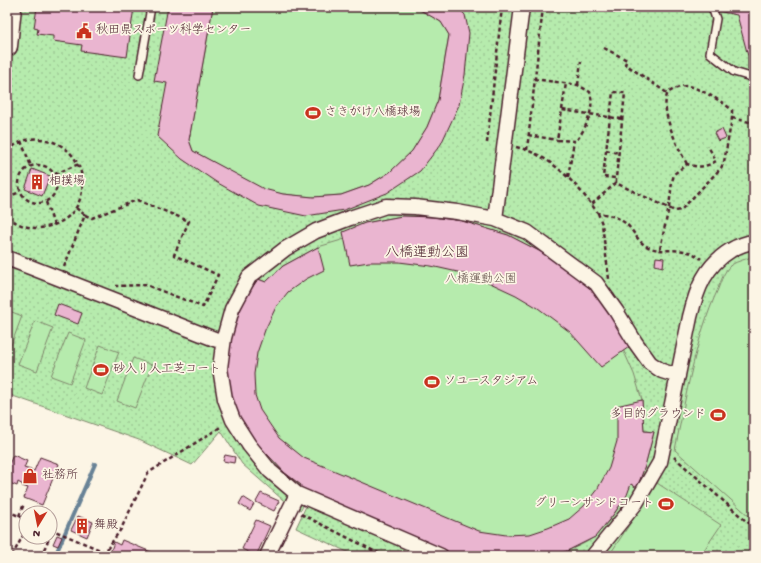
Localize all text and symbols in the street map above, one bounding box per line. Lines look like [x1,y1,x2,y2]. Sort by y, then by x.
public building icon: 秋田県スポーツ科学センター [75,22,93,40]
place label: 秋田県スポーツ科学センター [96,23,251,38]
sports icon: さきがけ八橋球場 [304,104,322,122]
place label: さきがけ八橋球場 [325,105,421,120]
building icon: 相撲場 [28,173,46,191]
place label: 相撲場 [49,174,85,189]
district label: 八橋運動公園 [385,245,469,262]
park label: 八橋運動公園 [445,272,517,287]
sports icon: 砂入り人工芝コート [92,361,110,379]
place label: 砂入り人工芝コート [113,362,221,377]
sports icon: ソユースタジアム [423,373,441,391]
place label: ソユースタジアム [444,375,539,389]
sports icon: 多目的グラウンド [709,406,727,424]
place label: 多目的グラウンド [610,407,706,422]
shop icon: 社務所 [21,467,39,485]
place label: 社務所 [42,468,78,483]
sports icon: グリーンサンドコート [657,495,675,513]
place label: グリーンサンドコート [535,496,654,511]
north arrow [18,505,58,545]
building icon: 舞殿 [73,517,91,535]
place label: 舞殿 [94,518,118,533]
text: N [32,526,41,539]

